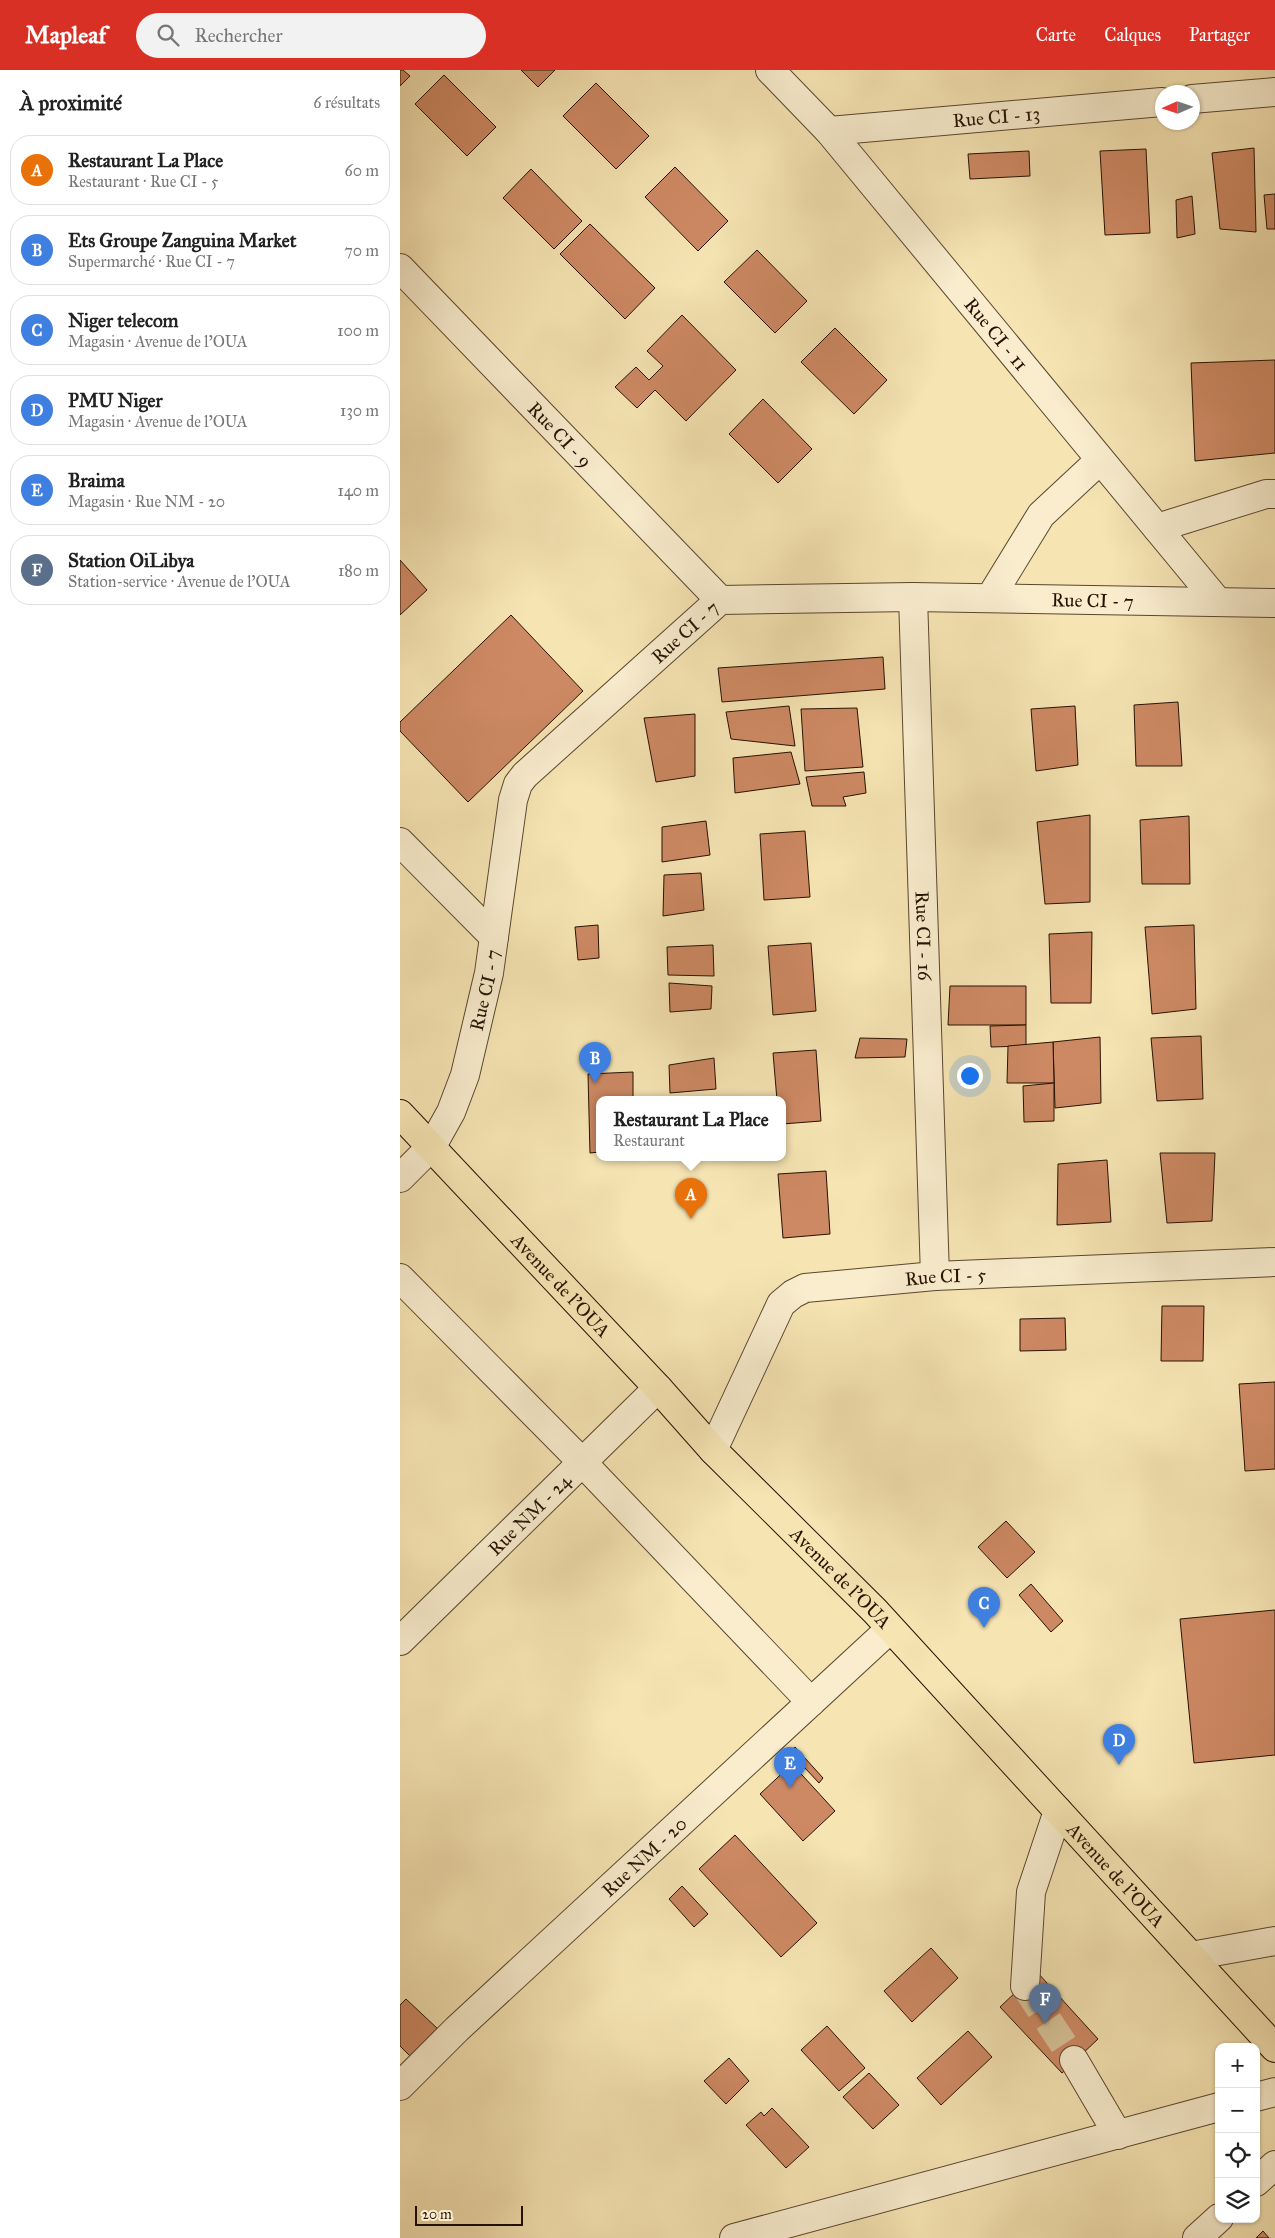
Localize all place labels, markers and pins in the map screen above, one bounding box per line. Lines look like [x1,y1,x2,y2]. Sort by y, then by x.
pin: B [579,1042,611,1083]
pin: A [675,1178,707,1219]
pin: C [968,1587,1000,1628]
pin: D [1103,1724,1135,1765]
pin: E [774,1747,806,1788]
pin: F [1029,1983,1061,2024]

